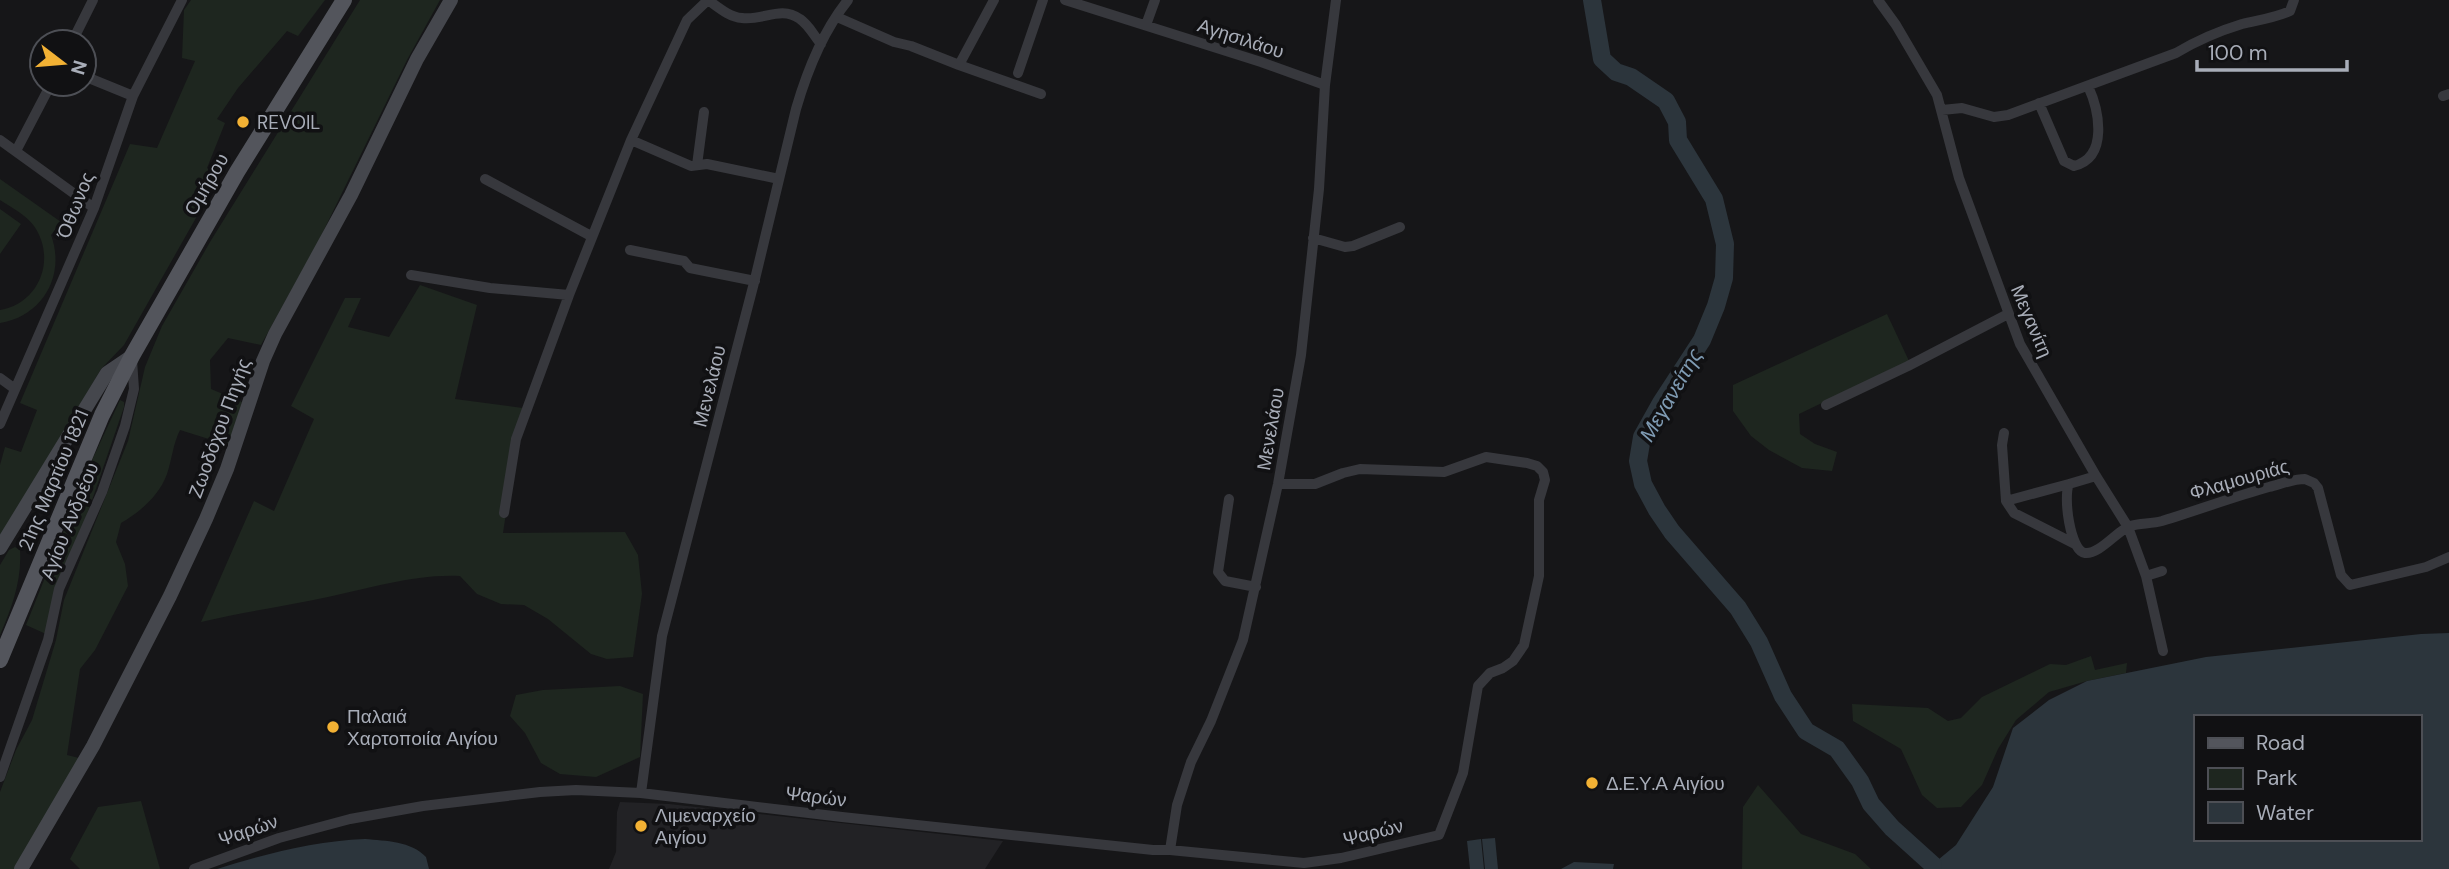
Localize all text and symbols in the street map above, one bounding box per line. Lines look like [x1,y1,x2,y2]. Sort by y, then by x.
street label: Αγησιλάου [1194,13,1287,64]
north arrow [28,28,98,98]
scale bar [2197,28,2348,72]
text: 100 m [2208,39,2268,67]
text: N [65,57,93,78]
place label: REVOIL [257,110,320,135]
marker: REVOIL [235,114,251,130]
street label: Ομήρου [179,149,234,220]
street label: Όθωνος [51,168,100,243]
street label: Μεγανίτη [2005,281,2058,361]
street label: Μενελάου [687,343,732,430]
water label: Μεγανείτης [1633,343,1709,447]
street label: Ζωοδόχου Πηγής [183,355,256,501]
street label: Μενελάου [1251,386,1290,472]
street label: 21ης Μαρτίου 1821 [12,406,94,554]
street label: Φλαμουριάς [2186,453,2292,506]
street label: Αγίου Ανδρέου [35,459,104,584]
place label: Παλαιά Χαρτοποιία Αιγίου [347,704,498,751]
legend [2194,715,2421,841]
marker: Παλαιά Χαρτοποιία Αιγίου [325,719,341,735]
text: Road [2256,729,2305,757]
text: Park [2256,764,2298,792]
place label: Δ.Ε.Υ.Α Αιγίου [1606,771,1725,796]
marker: Δ.Ε.Υ.Α Αιγίου [1584,775,1600,791]
street label: Ψαρών [784,780,848,813]
text: Water [2256,799,2314,827]
place label: Λιμεναρχείο Αιγίου [655,803,756,850]
street label: Ψαρών [215,809,281,852]
street label: Ψαρών [1340,813,1406,852]
marker: Λιμεναρχείο Αιγίου [633,818,649,834]

